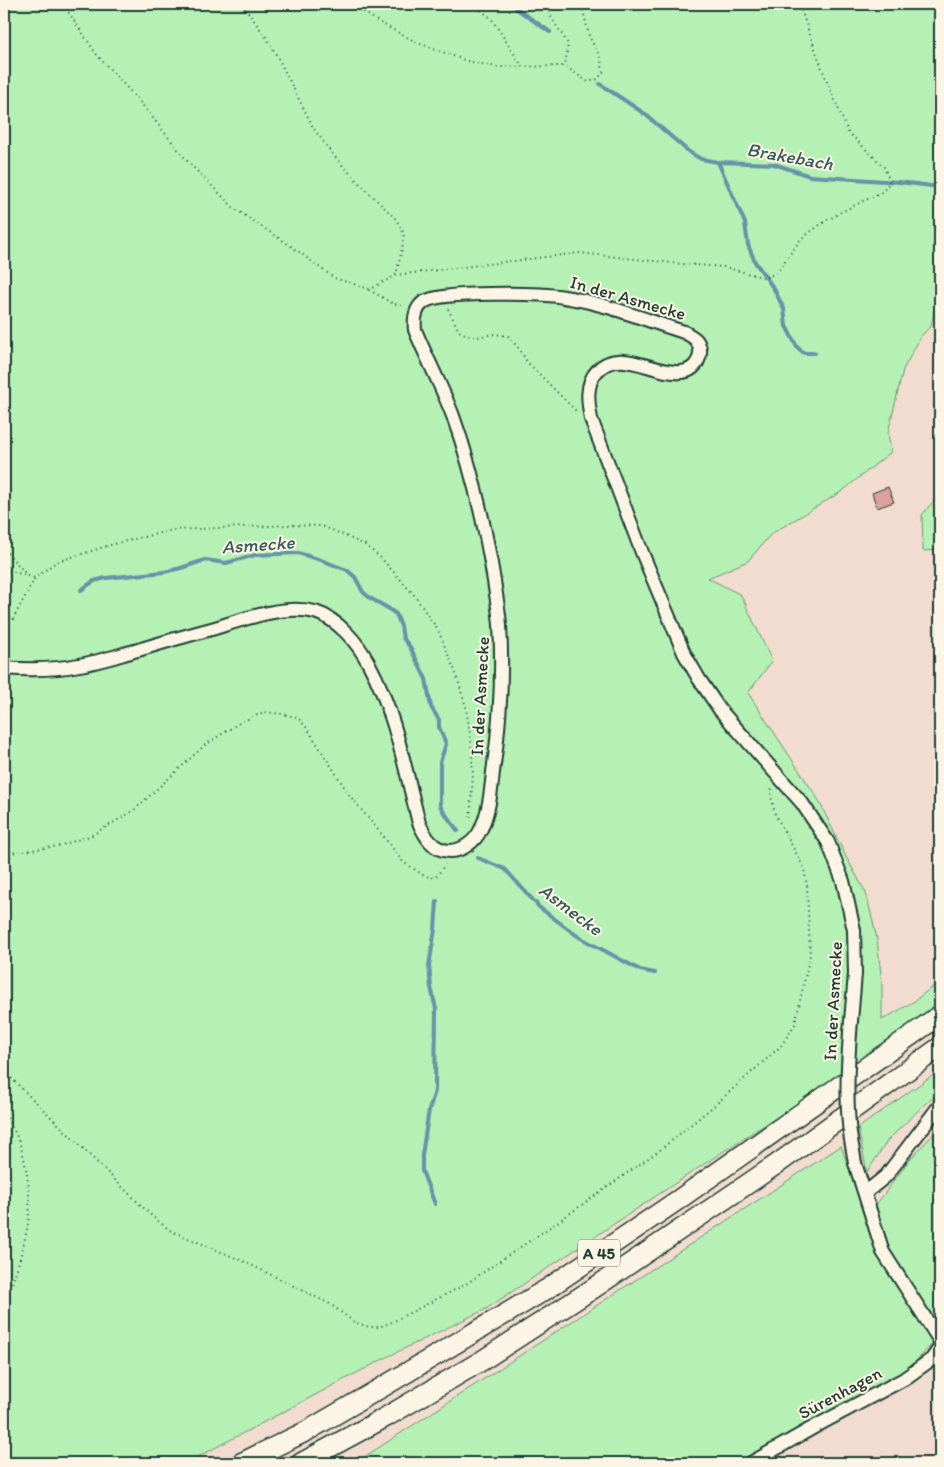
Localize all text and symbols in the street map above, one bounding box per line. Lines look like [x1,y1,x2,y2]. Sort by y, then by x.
water label: Brakebach [745,138,835,175]
street label: In der Asmecke [568,271,688,325]
water label: Asmecke [221,530,296,559]
street label: In der Asmecke [466,636,494,756]
water label: Asmecke [535,878,607,941]
street label: In der Asmecke [819,941,847,1061]
road number: A 45 [578,1240,620,1266]
street label: Sürenhagen [795,1362,886,1424]

